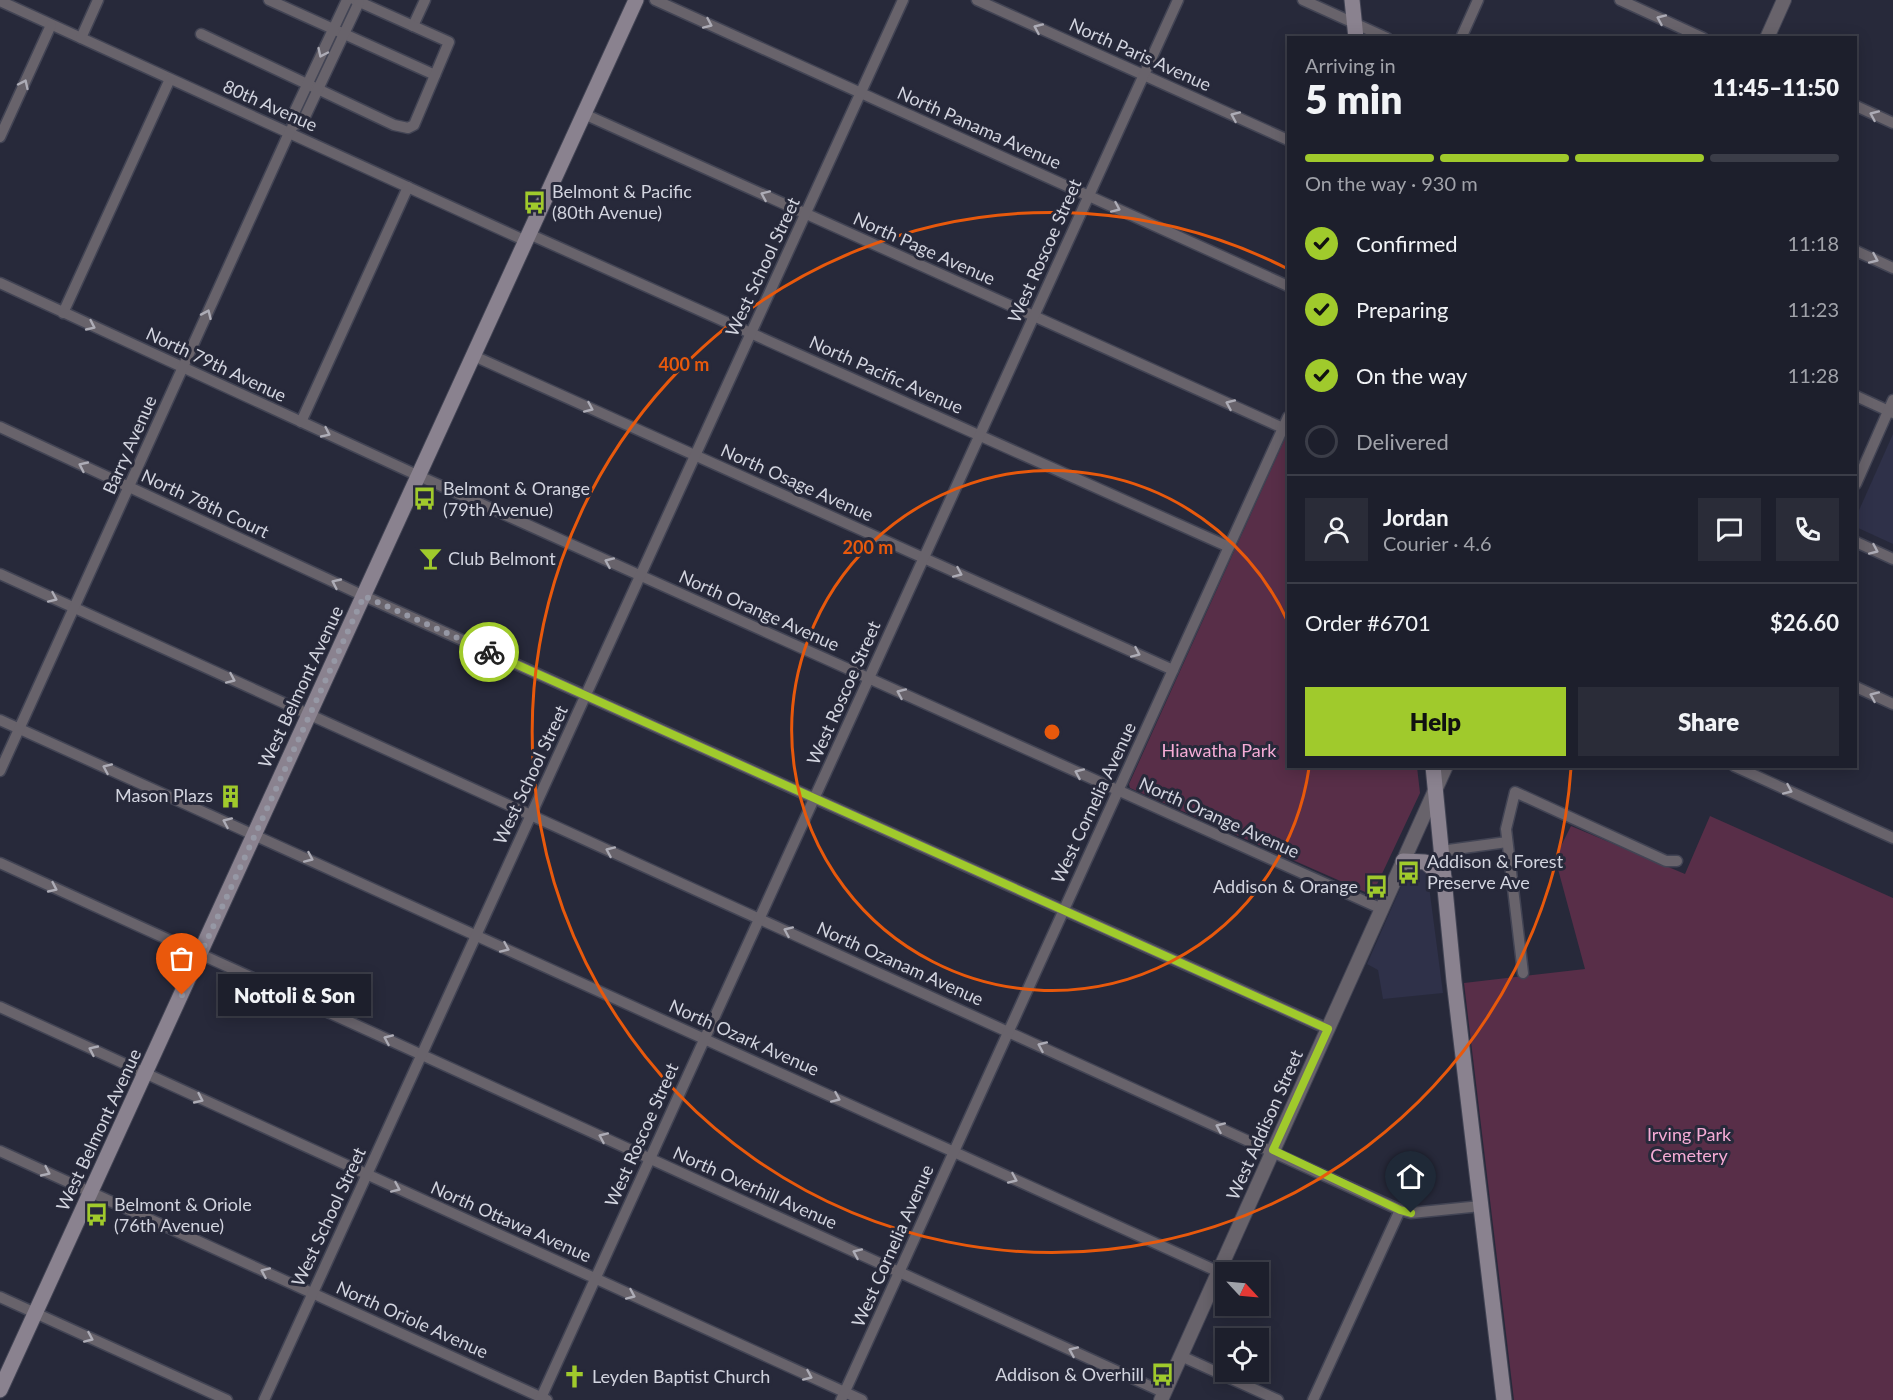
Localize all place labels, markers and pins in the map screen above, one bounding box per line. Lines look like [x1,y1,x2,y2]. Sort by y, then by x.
place label: Belmont & Pacific (80th Avenue) [552,180,692,223]
bus stop icon: Belmont & Pacific (80th Avenue) [521,189,547,215]
place label: Belmont & Orange (79th Avenue) [443,477,590,520]
bus stop icon: Belmont & Orange (79th Avenue) [412,486,438,512]
bar icon: Club Belmont [417,546,443,572]
place label: Club Belmont [448,547,556,569]
centre of rings [1042,722,1062,742]
building icon: Mason Plazs [218,783,244,809]
place label: Mason Plazs [115,784,213,806]
place label: Addison & Forest Preserve Ave [1427,850,1564,893]
bus stop icon: Addison & Forest Preserve Ave [1396,859,1422,885]
bus stop icon: Addison & Orange [1363,874,1389,900]
place label: Addison & Orange [1213,875,1358,897]
pin [156,933,207,995]
callout: Nottoli & Son [218,974,371,1016]
pin [1385,1151,1436,1213]
place label: Belmont & Oriole (76th Avenue) [114,1193,252,1236]
bus stop icon: Belmont & Oriole (76th Avenue) [83,1202,109,1228]
bus stop icon: Addison & Overhill [1149,1362,1175,1388]
place label: Addison & Overhill [995,1363,1144,1385]
church icon: Leyden Baptist Church [561,1364,587,1390]
place label: Leyden Baptist Church [592,1365,770,1387]

